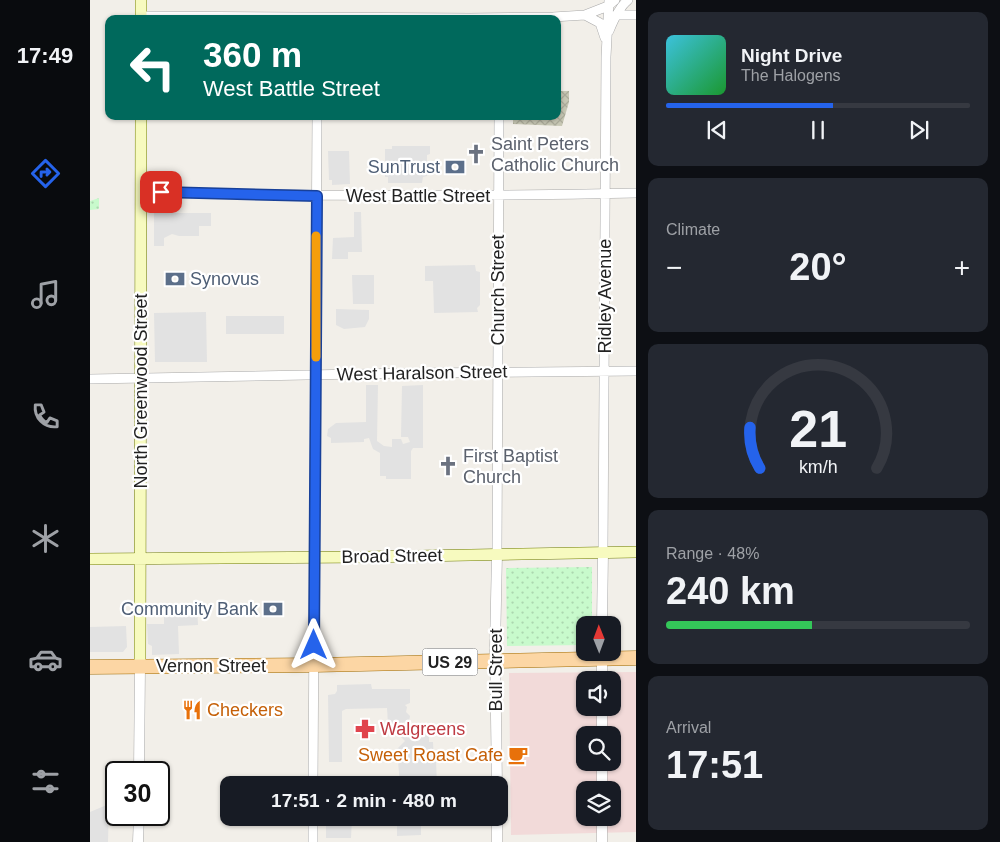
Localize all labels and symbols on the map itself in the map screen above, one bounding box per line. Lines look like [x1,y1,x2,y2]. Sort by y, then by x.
place label: Saint Peters Catholic Church [491,134,619,175]
church icon: Saint Peters Catholic Church [465,143,487,165]
bank icon: SunTrust [444,156,466,178]
place label: SunTrust [368,157,440,177]
pin [140,171,182,213]
street label: West Battle Street [346,186,490,206]
street label: Church Street [488,234,508,346]
street label: Ridley Avenue [595,239,615,353]
bank icon: Synovus [164,268,186,290]
place label: Synovus [190,269,259,289]
street label: North Greenwood Street [131,293,151,489]
street label: West Haralson Street [336,362,508,384]
place label: First Baptist Church [463,446,558,487]
church icon: First Baptist Church [437,455,459,477]
street label: Broad Street [341,545,443,567]
bank icon: Community Bank [262,598,284,620]
place label: Community Bank [121,599,259,619]
north arrow [576,616,621,661]
position arrow [287,618,339,670]
street label: Bull Street [486,628,506,712]
road number: US 29 [422,649,478,676]
street label: Vernon Street [156,656,266,676]
restaurant icon: Checkers [181,699,203,721]
place label: Checkers [207,700,283,720]
pharmacy icon: Walgreens [354,718,376,740]
place label: Walgreens [380,719,465,739]
cafe icon: Sweet Roast Cafe [507,744,529,766]
place label: Sweet Roast Cafe [358,745,503,765]
speed limit sign: 30 [105,761,170,826]

